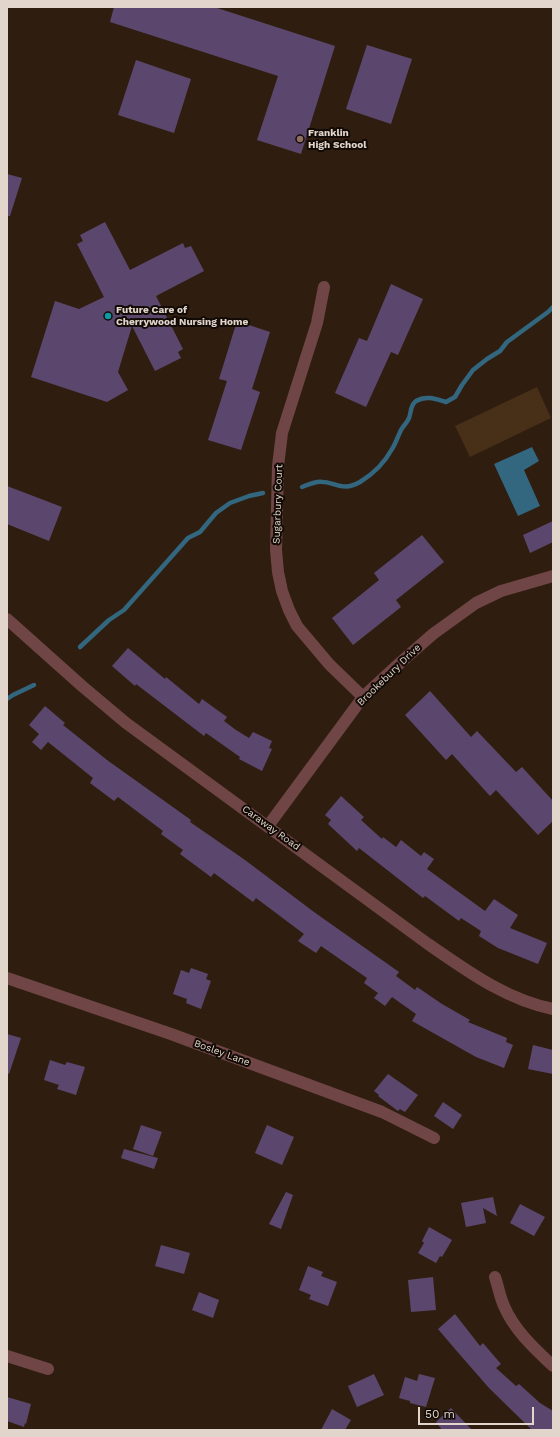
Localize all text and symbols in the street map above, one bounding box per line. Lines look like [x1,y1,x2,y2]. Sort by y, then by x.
place label: Franklin High School [308,127,367,150]
marker: Franklin High School [295,134,305,144]
place label: Future Care of Cherrywood Nursing Home [116,304,248,328]
marker: Future Care of Cherrywood Nursing Home [103,311,113,321]
street label: Sugarbury Court [271,464,285,544]
street label: Brookebury Drive [355,642,423,708]
street label: Caraway Road [240,803,302,853]
street label: Bosley Lane [192,1037,252,1069]
scale bar [420,1399,536,1425]
text: 50 m [425,1407,455,1421]

